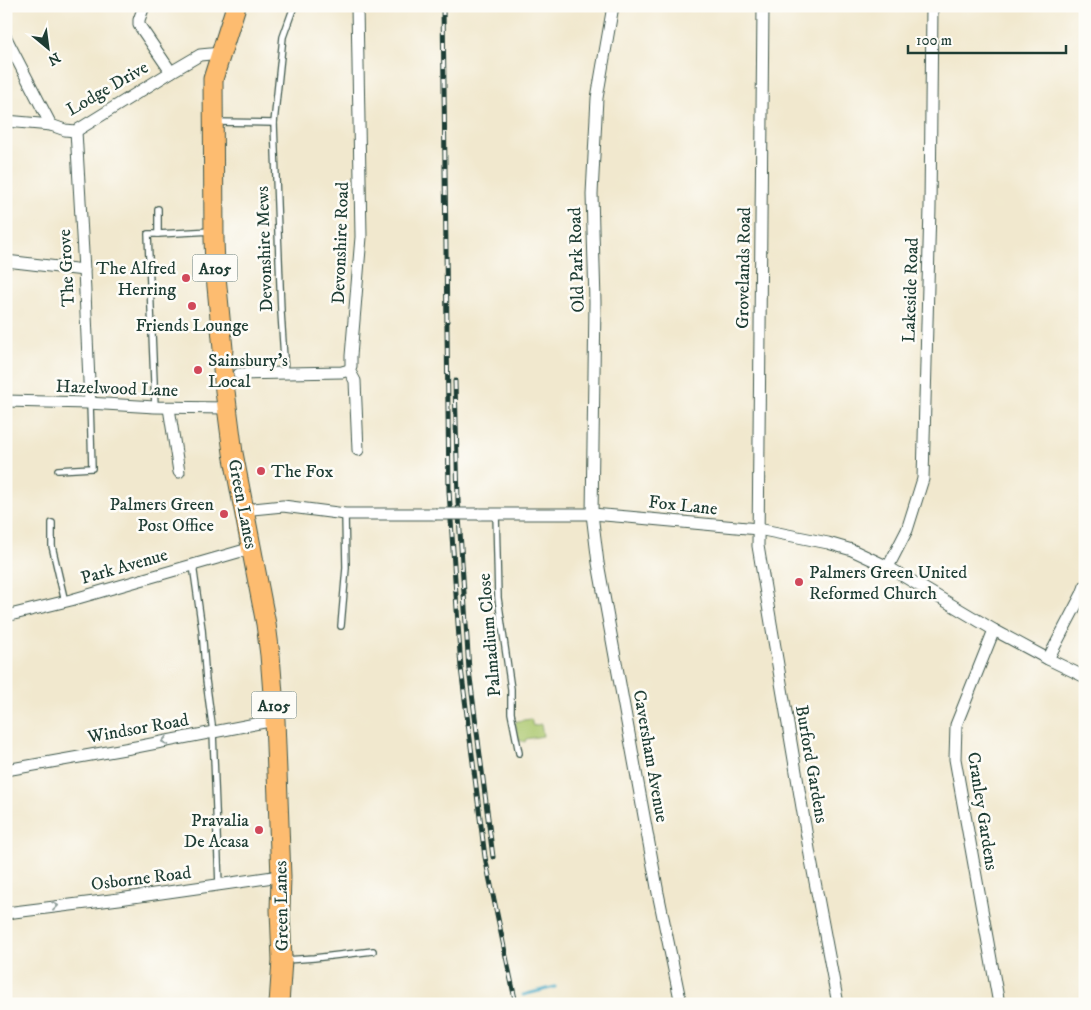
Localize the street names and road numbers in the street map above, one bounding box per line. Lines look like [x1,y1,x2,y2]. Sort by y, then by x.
street label: Lodge Drive [63,57,152,121]
street label: Devonshire Road [328,182,354,305]
street label: Devonshire Mews [252,186,278,312]
street label: Old Park Road [564,207,590,313]
street label: Grovelands Road [732,207,756,329]
street label: The Grove [54,229,80,307]
street label: Lakeside Road [898,237,924,343]
road number: A105 [192,254,238,282]
street label: Hazelwood Lane [55,376,179,402]
street label: Green Lanes [223,457,261,551]
street label: Fox Lane [647,491,719,521]
street label: Park Avenue [78,544,170,590]
street label: Palmadium Close [474,572,506,698]
street label: Caversham Avenue [628,688,672,824]
road number: A105 [252,692,296,718]
street label: Burford Gardens [790,704,832,825]
street label: Windsor Road [85,709,190,749]
street label: Cranley Gardens [962,750,1002,872]
street label: Green Lanes [270,860,294,952]
street label: Osborne Road [90,862,192,896]

